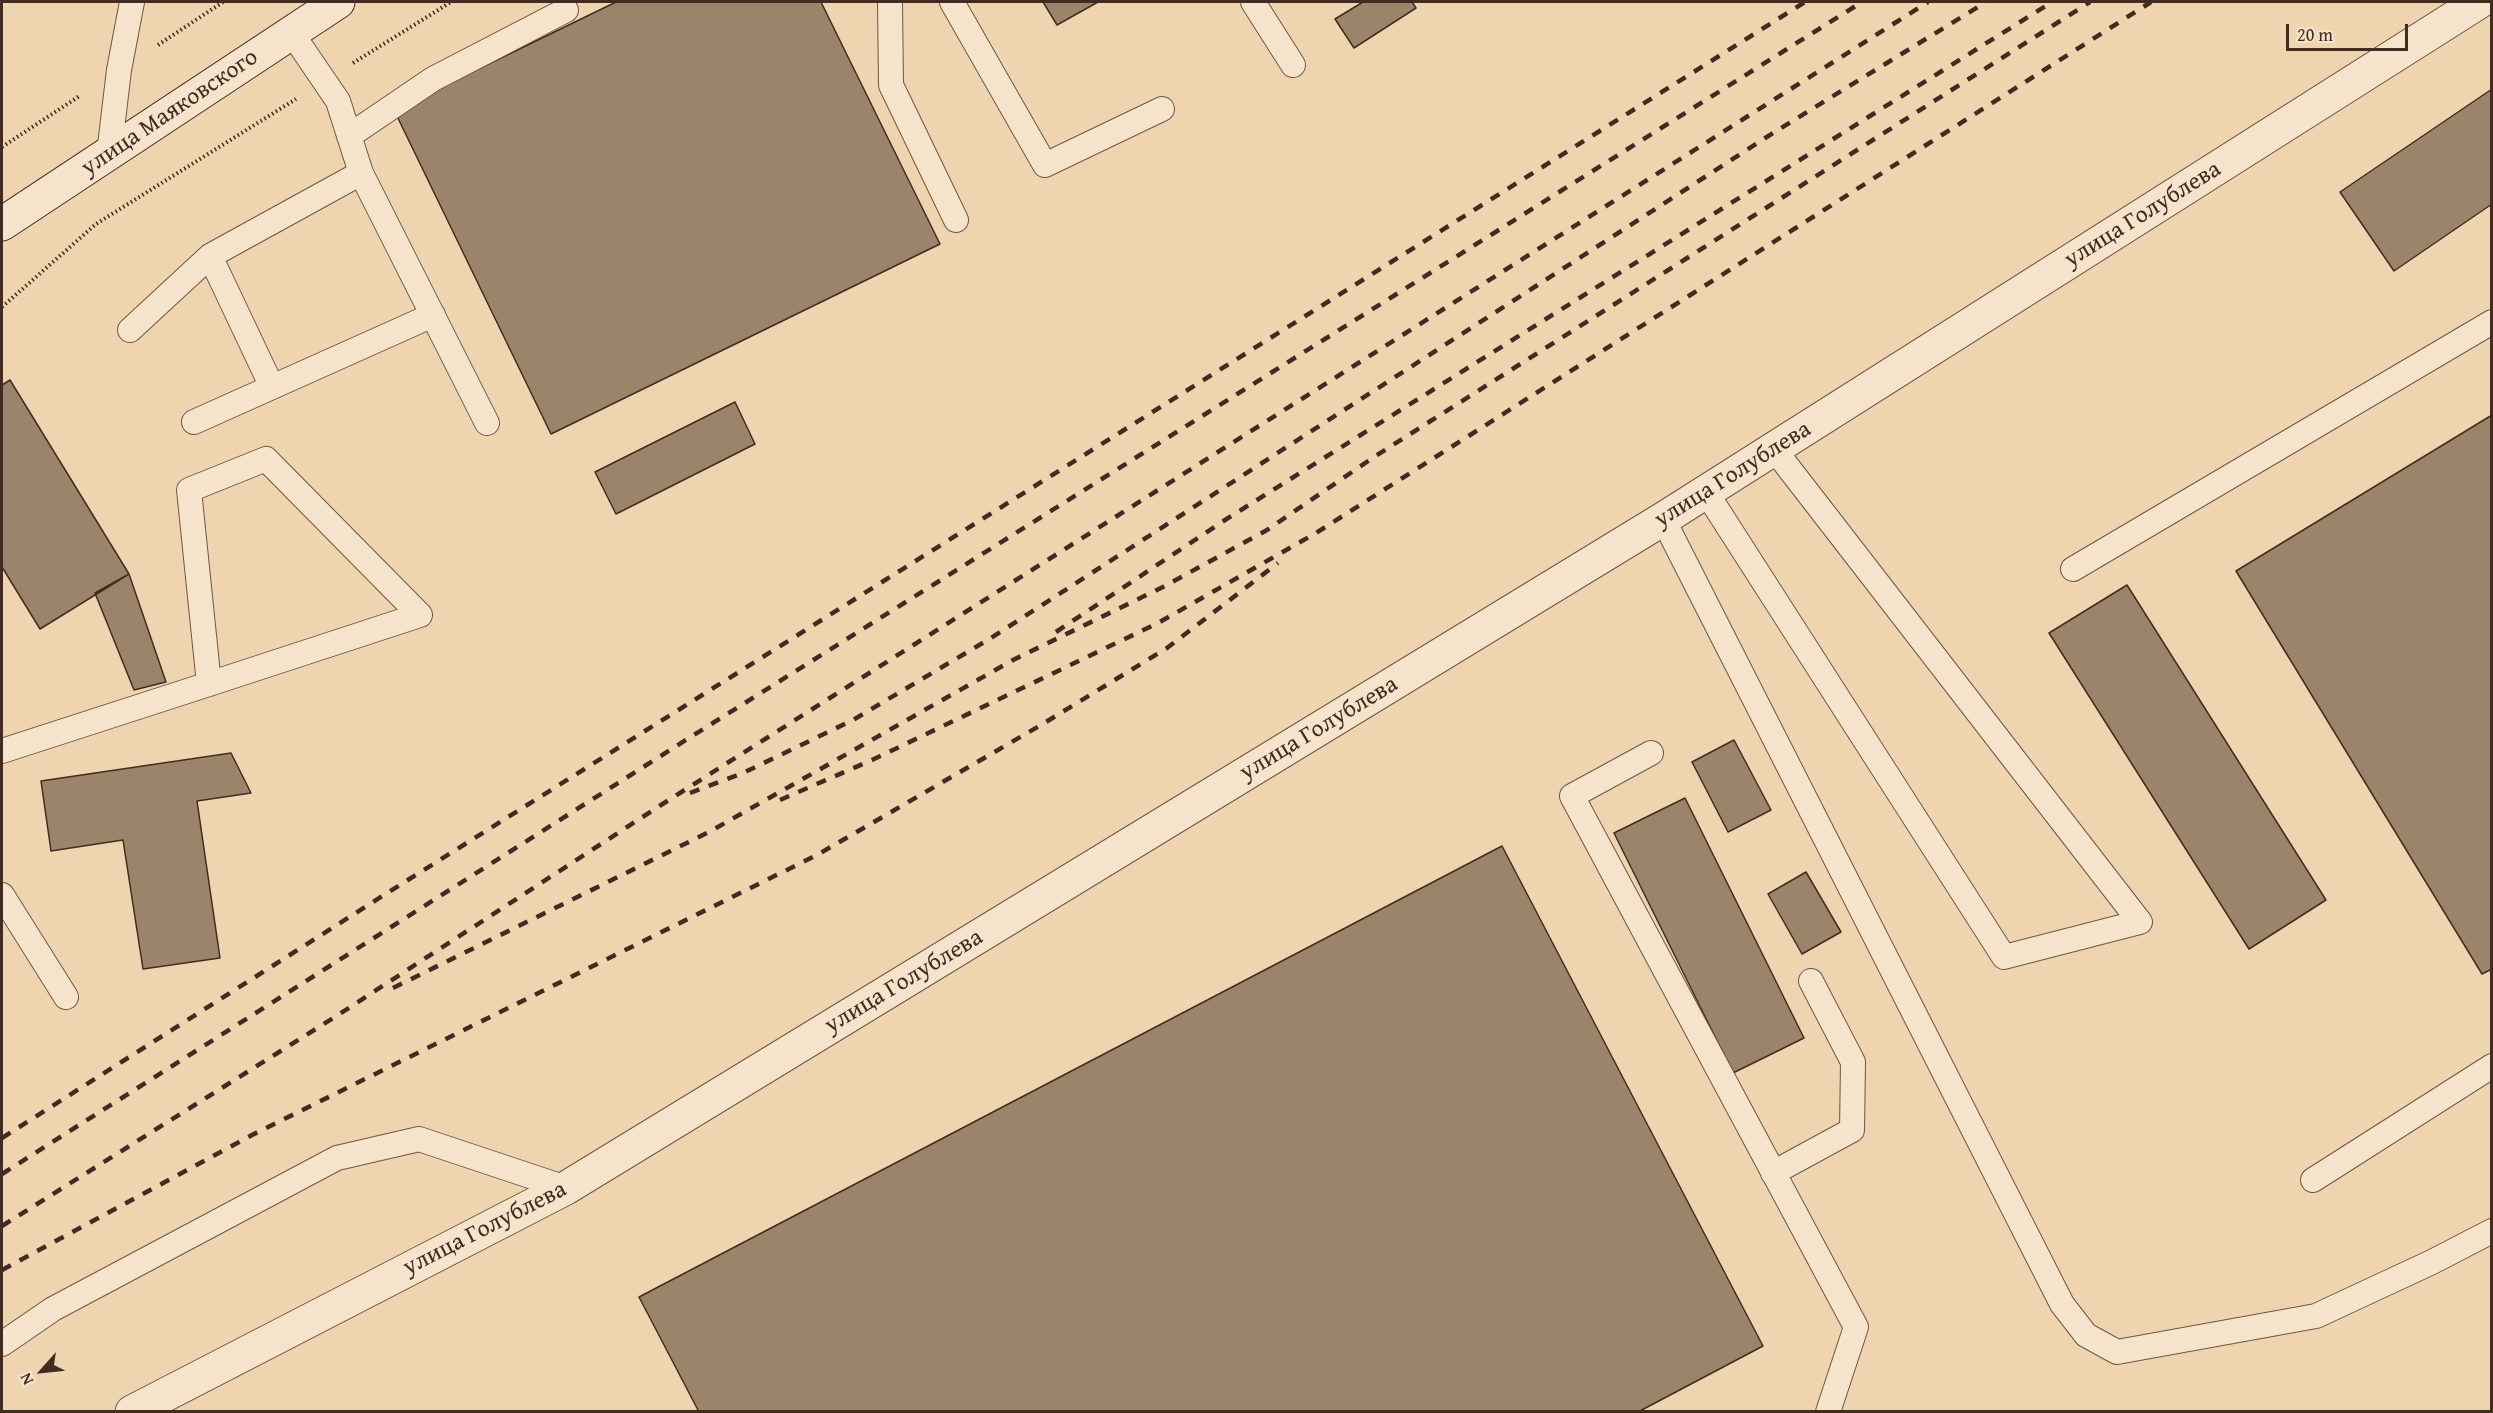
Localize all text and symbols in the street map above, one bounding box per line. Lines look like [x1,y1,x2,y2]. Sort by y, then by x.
scale bar [2289,12,2410,50]
text: 20 m [2297,21,2333,48]
street label: улица Маяковского [76,43,264,183]
street label: улица Голублева [2059,155,2227,275]
street label: улица Голублева [1649,415,1817,535]
street label: улица Голублева [1235,670,1403,788]
street label: улица Голублева [820,923,988,1041]
street label: улица Голублева [399,1175,571,1283]
north arrow [12,1341,72,1401]
text: N [13,1369,39,1389]

